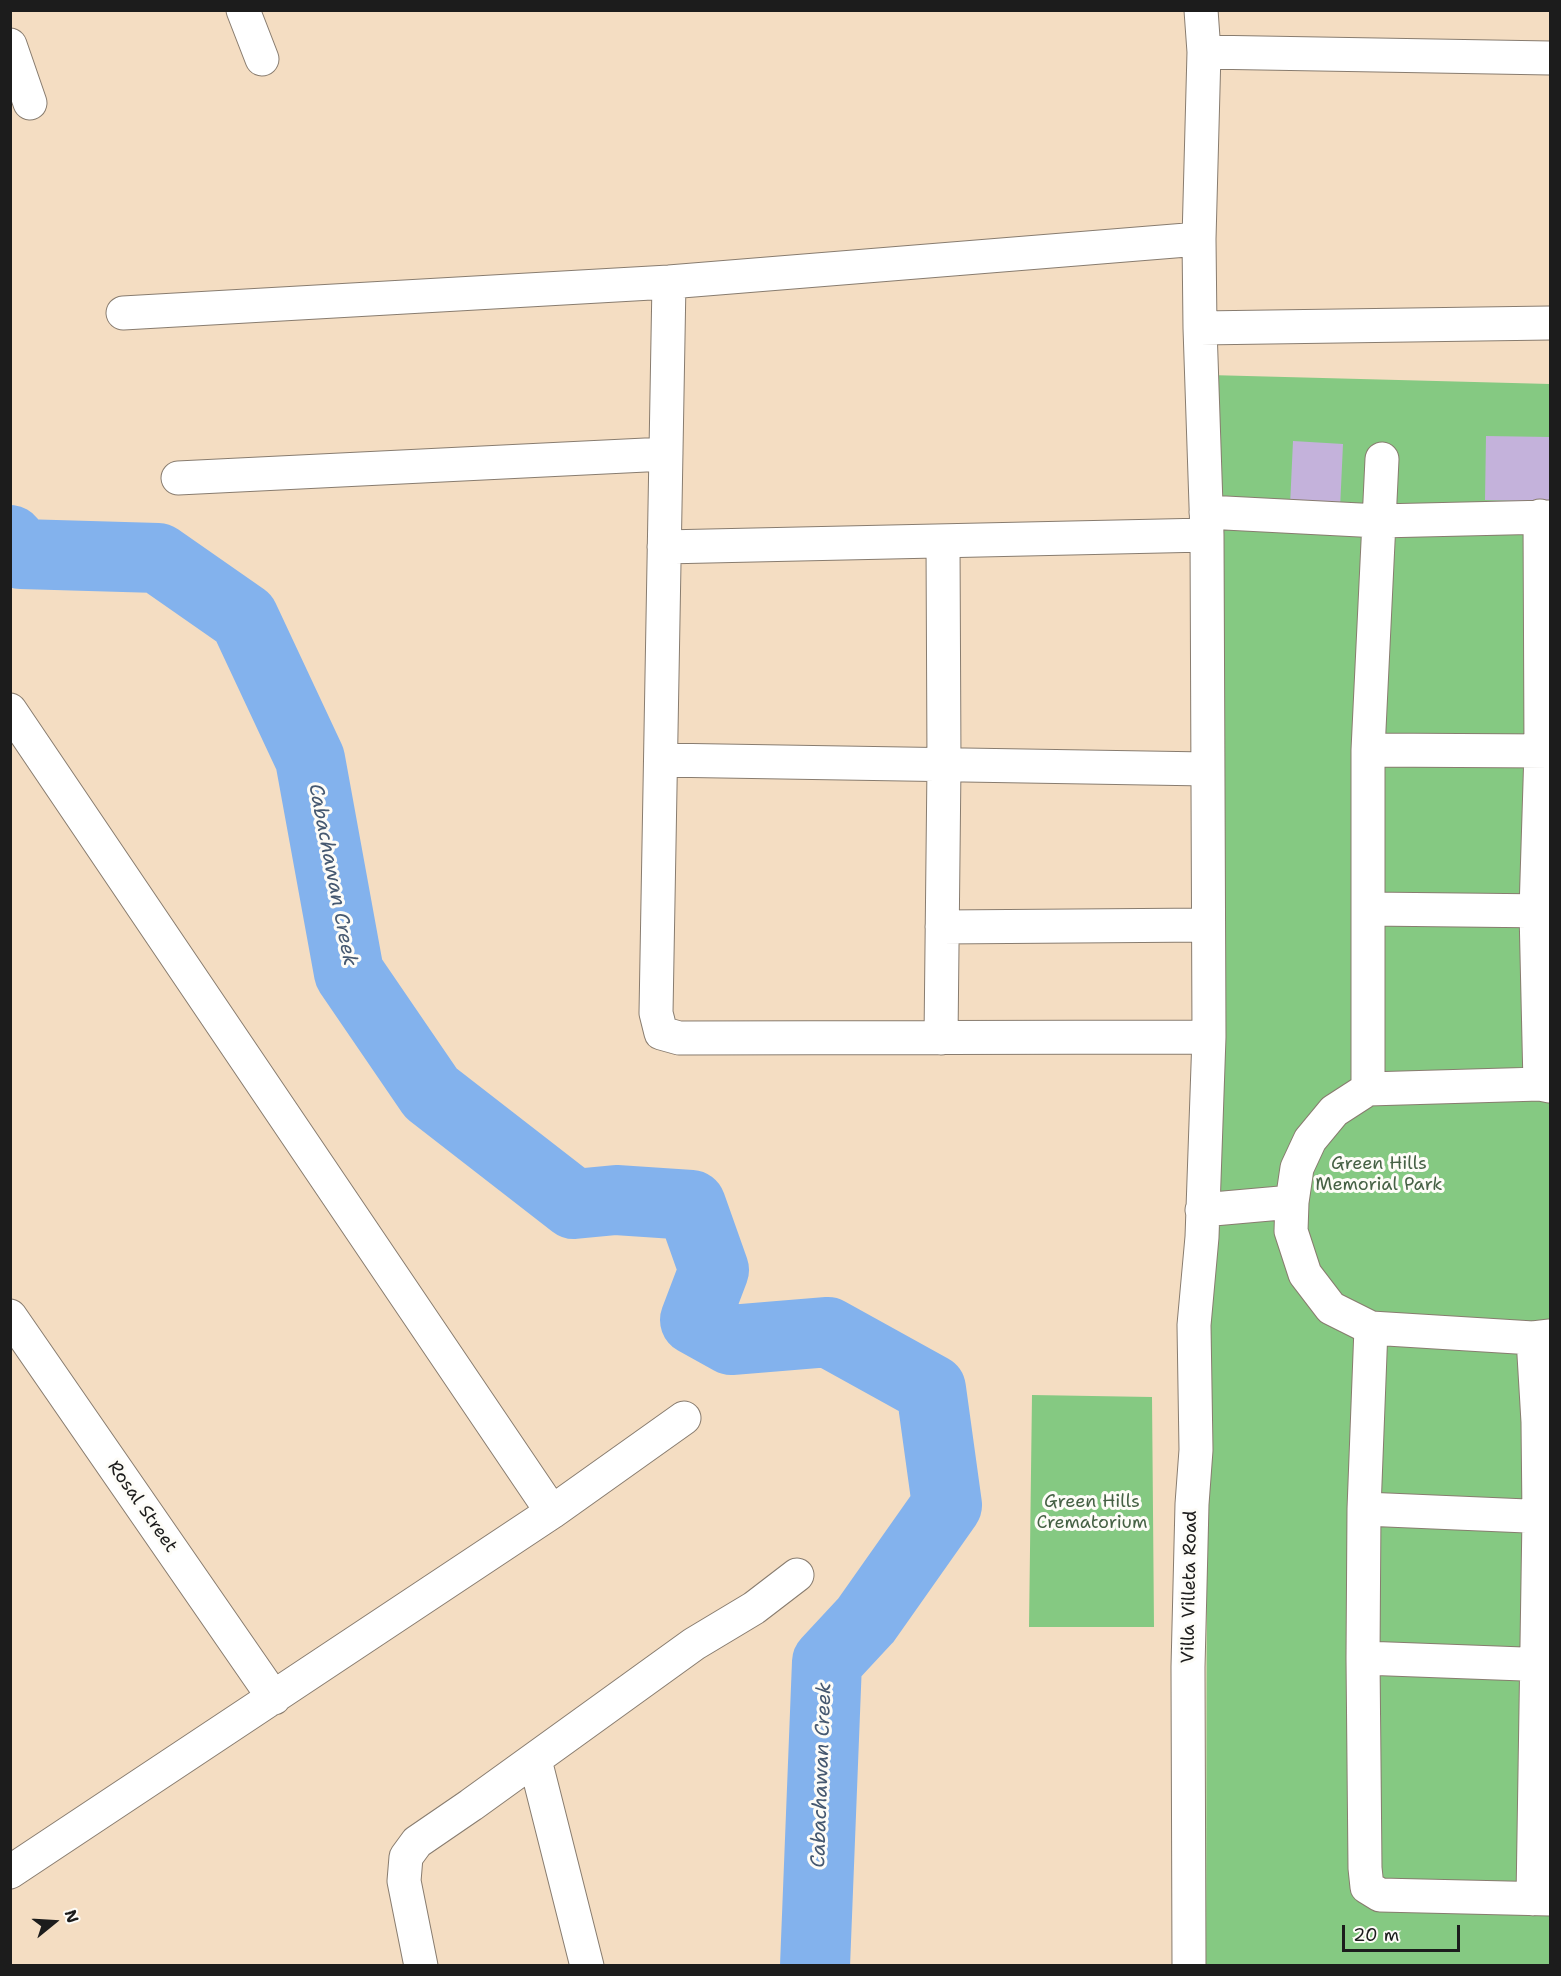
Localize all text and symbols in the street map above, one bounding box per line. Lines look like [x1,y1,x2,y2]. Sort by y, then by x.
water label: Cabachawan Creek [303,782,361,968]
park label: Green Hills Memorial Park [1315,1153,1443,1196]
street label: Rosal Street [103,1457,181,1557]
park label: Green Hills Crematorium [1037,1491,1147,1534]
street label: Villa Villeta Road [1178,1510,1202,1664]
water label: Cabachawan Creek [807,1682,837,1868]
north arrow [24,1892,84,1952]
text: N [60,1907,84,1926]
scale bar [1345,1913,1464,1951]
text: 20 m [1353,1923,1399,1947]

